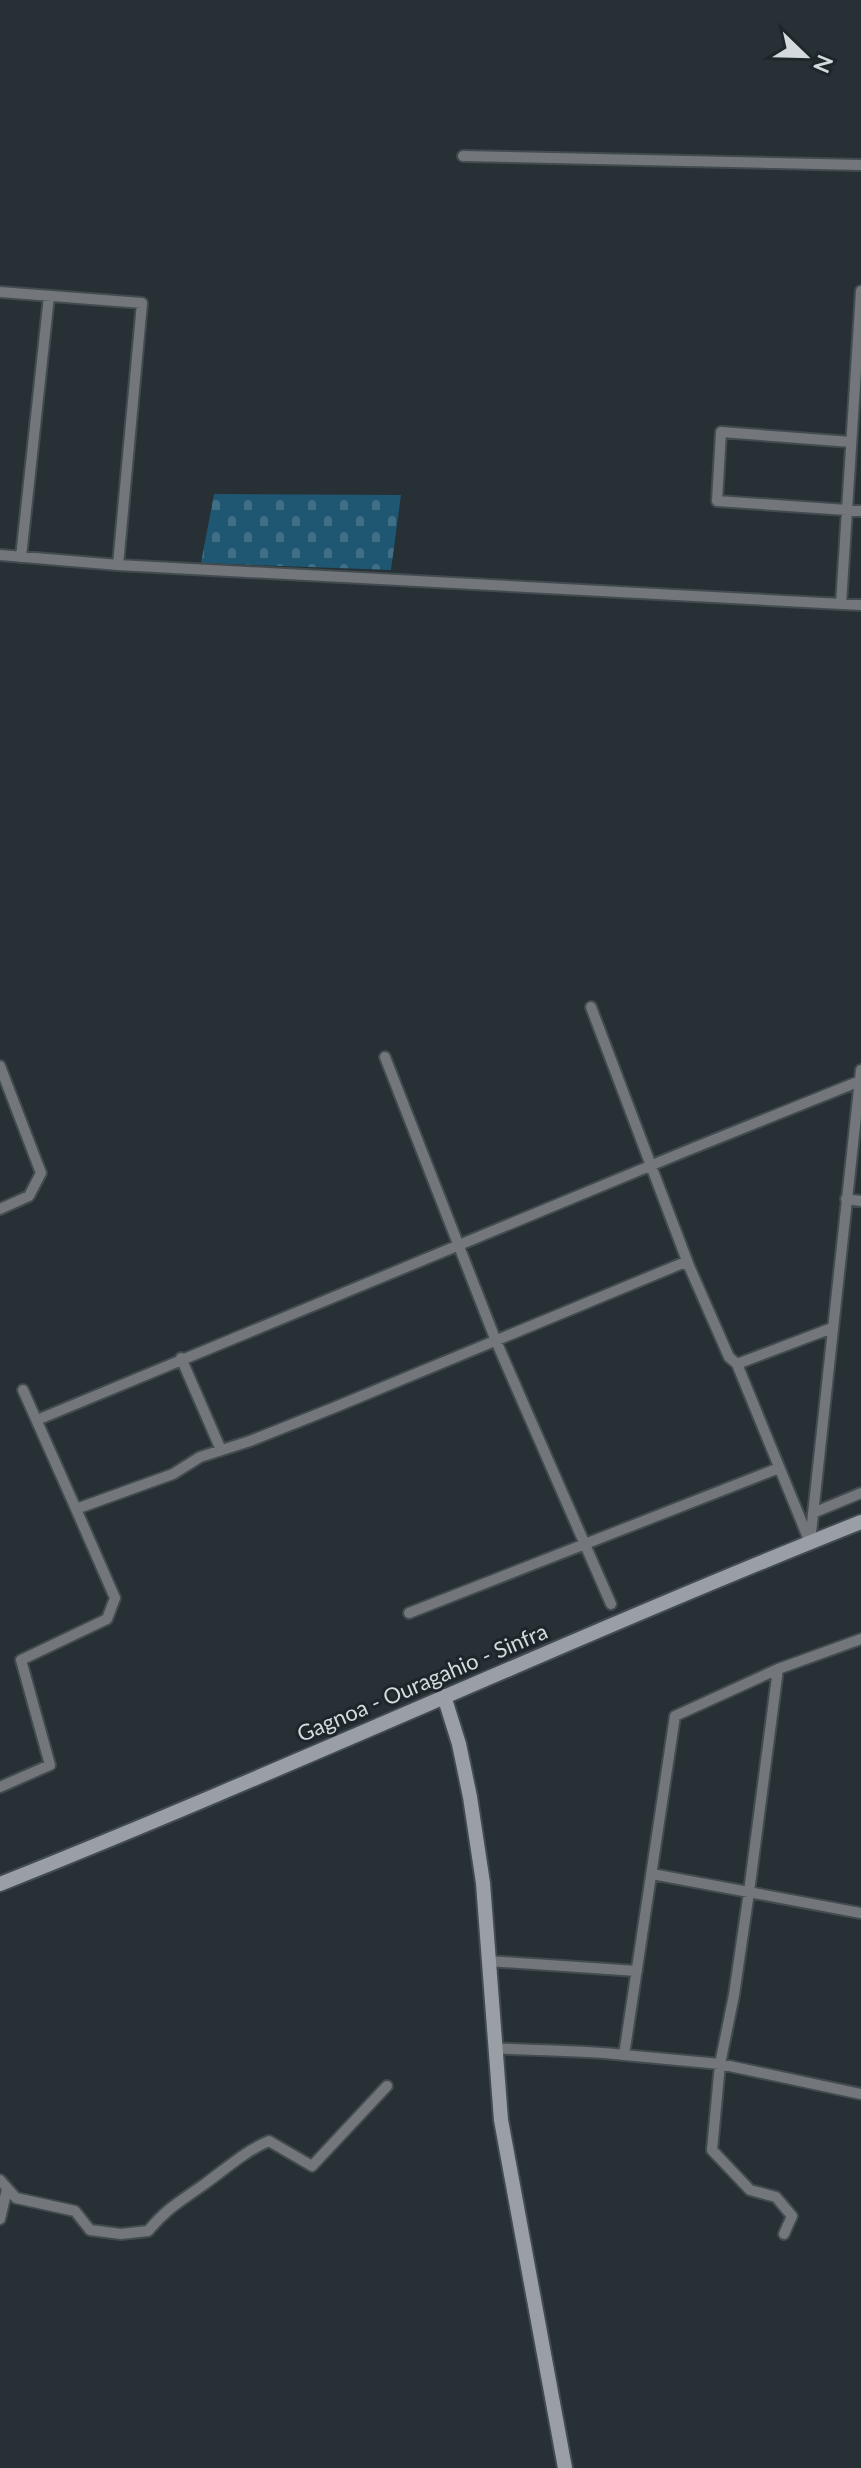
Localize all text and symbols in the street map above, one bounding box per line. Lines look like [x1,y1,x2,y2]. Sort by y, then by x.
north arrow [765,16,845,96]
text: N [808,51,840,77]
street label: Gagnoa - Ouragahio - Sinfra [293,1617,551,1747]

